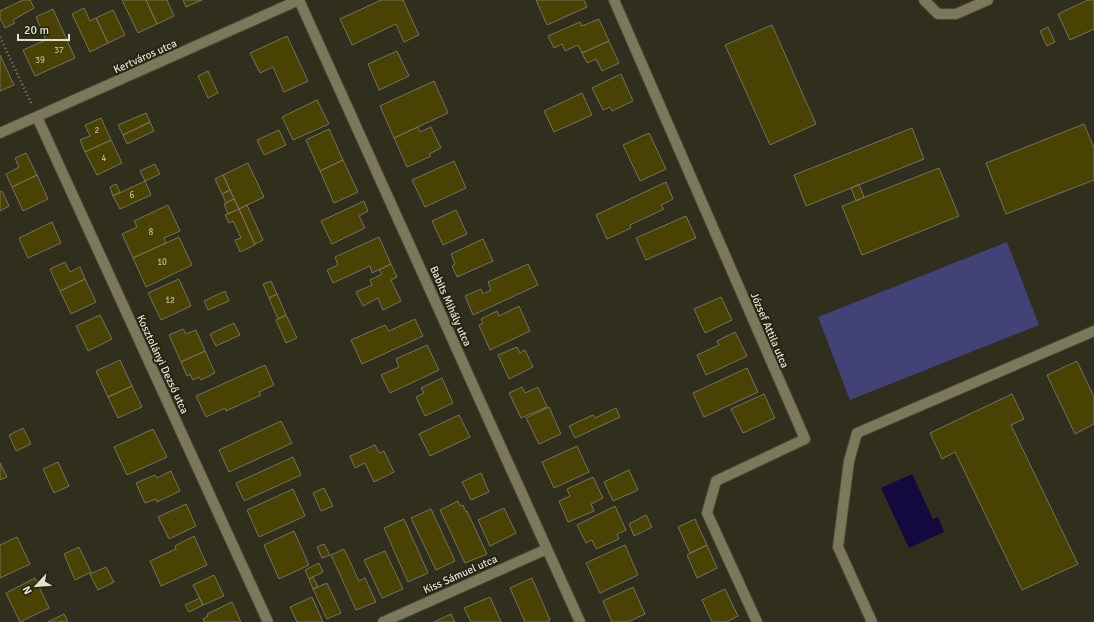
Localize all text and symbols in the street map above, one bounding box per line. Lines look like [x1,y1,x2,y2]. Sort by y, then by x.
scale bar [18,16,69,42]
text: 20 m [24,23,49,38]
street label: Kertváros utca [111,37,179,76]
house number: 37 [54,45,64,56]
house number: 39 [35,55,45,66]
house number: 2 [95,125,100,136]
house number: 4 [102,153,107,164]
house number: 6 [130,190,135,201]
house number: 8 [149,227,154,238]
house number: 10 [157,257,167,268]
street label: Babits Mihály utca [427,264,474,349]
street label: József Attila utca [748,290,791,370]
house number: 12 [165,295,175,306]
street label: Kosztolányi Dezső utca [134,313,191,416]
street label: Kiss Sámuel utca [421,552,500,597]
north arrow [16,566,56,606]
text: N [20,584,35,596]

